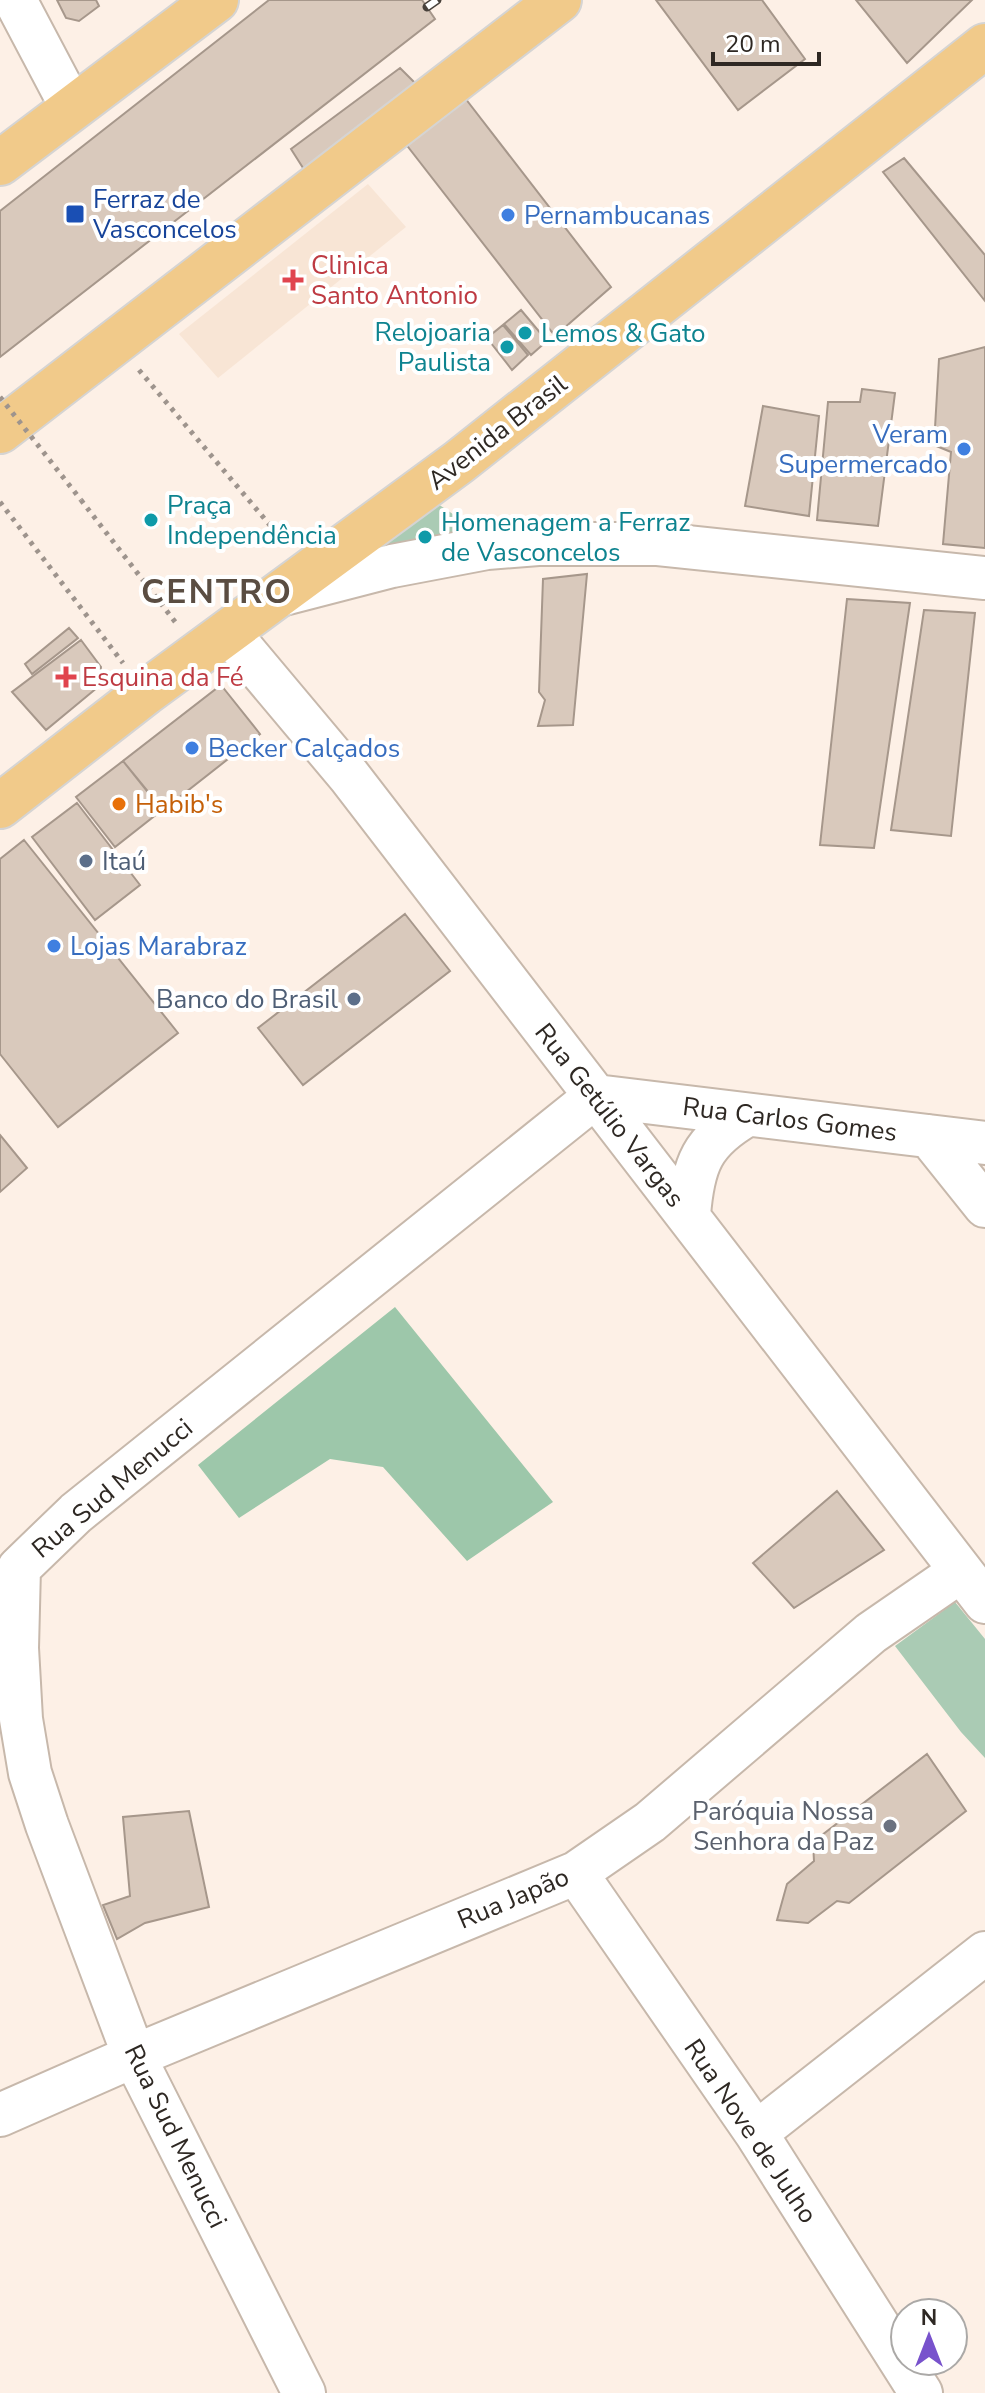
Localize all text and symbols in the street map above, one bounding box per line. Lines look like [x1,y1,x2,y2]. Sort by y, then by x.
scale bar [713,16,819,66]
text: 20 m [725,28,781,60]
place label: Ferraz de Vasconcelos [92,182,237,247]
place label: Pernambucanas [524,198,710,233]
marker: Ferraz de Vasconcelos [64,203,86,225]
marker: Pernambucanas [499,206,517,224]
place label: Clinica Santo Antonio [311,248,478,313]
marker: Clinica Santo Antonio [282,269,304,291]
place label: Relojoaria Paulista [375,315,491,380]
place label: Lemos & Gato [541,316,706,351]
marker: Lemos & Gato [516,324,534,342]
marker: Relojoaria Paulista [498,338,516,356]
street label: Avenida Brasil [420,367,575,498]
place label: Veram Supermercado [779,417,948,482]
marker: Veram Supermercado [955,440,973,458]
place label: Praça Independência [167,488,337,553]
place label: Homenagem a Ferraz de Vasconcelos [441,505,690,570]
marker: Praça Independência [142,511,160,529]
marker: Homenagem a Ferraz de Vasconcelos [416,528,434,546]
district label: CENTRO [141,569,293,615]
place label: Esquina da Fé [82,660,244,695]
marker: Esquina da Fé [57,668,75,686]
place label: Becker Calçados [208,731,400,766]
marker: Becker Calçados [183,739,201,757]
place label: Habib's [135,787,223,822]
marker: Habib's [110,795,128,813]
place label: Itaú [102,844,146,879]
marker: Itaú [77,852,95,870]
place label: Lojas Marabraz [70,929,247,964]
marker: Lojas Marabraz [45,937,63,955]
place label: Banco do Brasil [156,982,338,1017]
marker: Banco do Brasil [345,990,363,1008]
street label: Rua Getúlio Vargas [527,1016,693,1215]
street label: Rua Carlos Gomes [681,1089,899,1150]
street label: Rua Sud Menucci [24,1411,200,1566]
place label: Paróquia Nossa Senhora da Paz [692,1794,874,1859]
marker: Paróquia Nossa Senhora da Paz [881,1817,899,1835]
street label: Rua Japão [452,1859,574,1938]
street label: Rua Nove de Julho [676,2032,825,2230]
street label: Rua Sud Menucci [116,2039,235,2234]
north arrow [889,2297,969,2377]
text: N [921,2303,937,2333]

